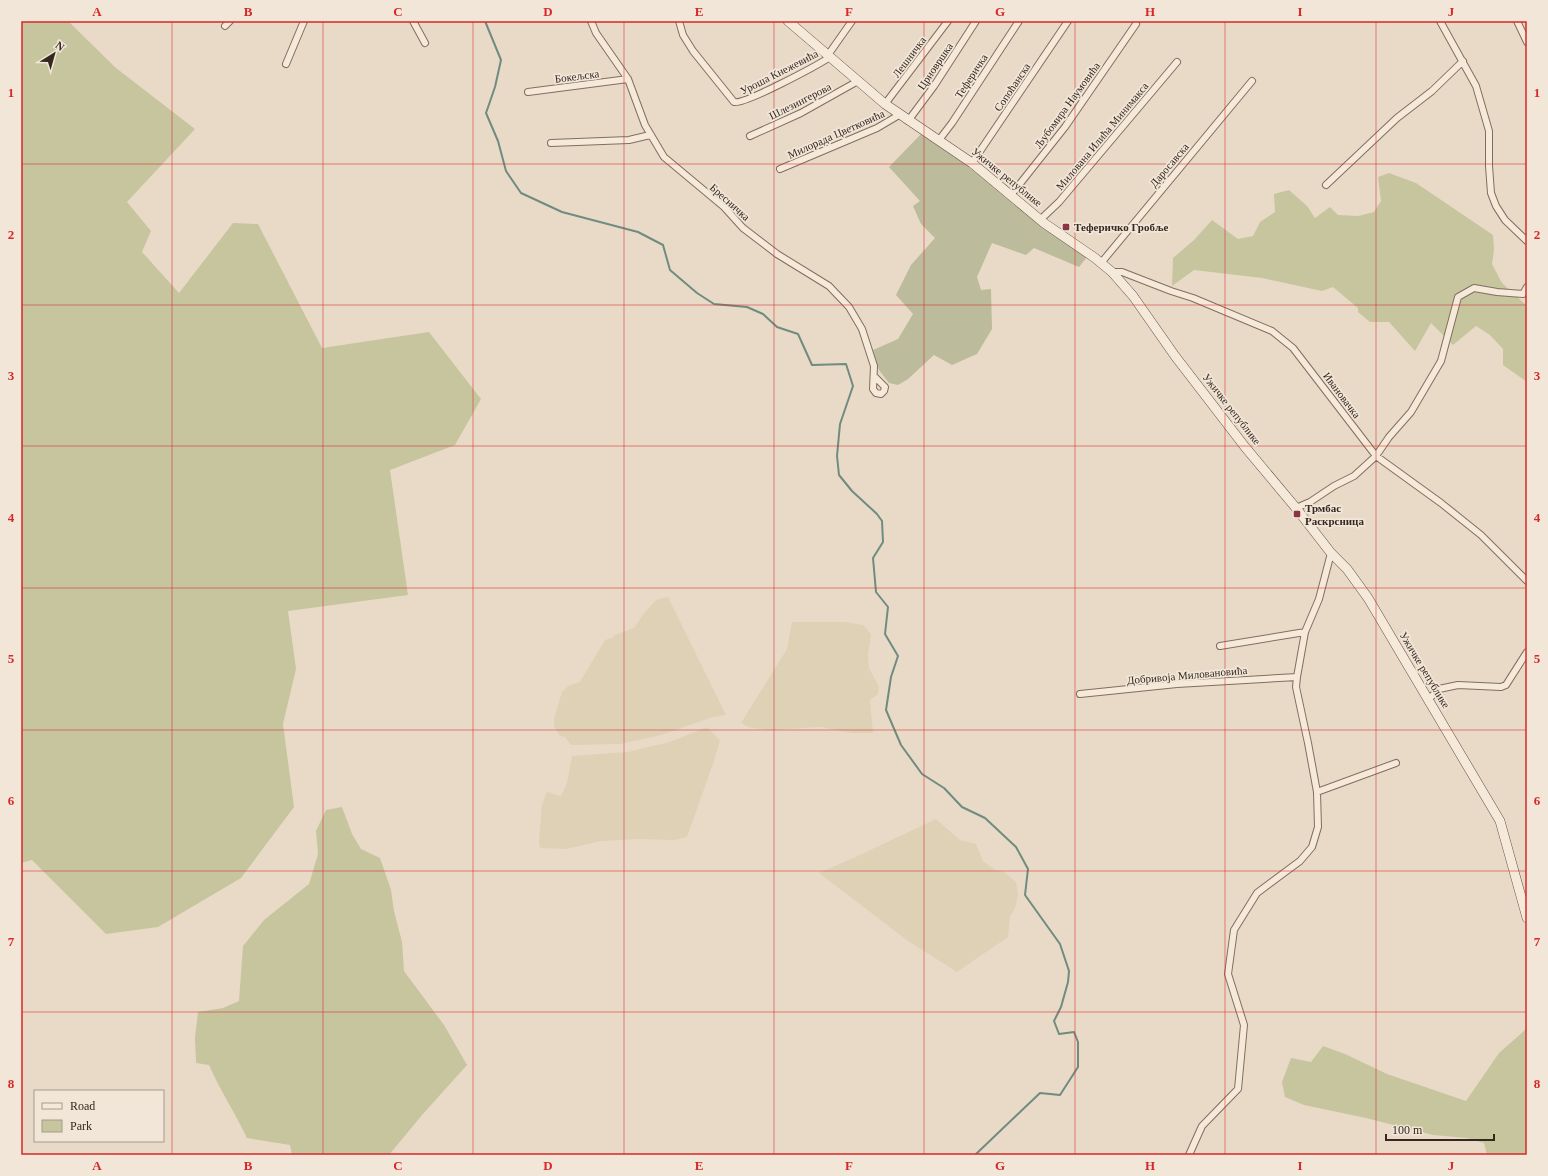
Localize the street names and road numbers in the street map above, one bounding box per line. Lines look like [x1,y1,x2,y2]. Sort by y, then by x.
street label: Лешничка [890,34,928,80]
street label: Црновршка [915,40,955,92]
street label: Уроша Кнежевића [738,47,820,97]
street label: Теферичка [952,52,990,100]
street label: Љубомира Наумовића [1032,60,1102,150]
street label: Сопоћанска [992,61,1033,113]
street label: Бокељска [554,67,600,85]
street label: Шлезингерова [767,80,833,122]
street label: Милована Илића Минимакса [1053,80,1151,192]
street label: Милорада Цветковића [786,107,886,161]
street label: Даросавска [1147,141,1191,189]
street label: Ужичке републике [969,145,1045,209]
street label: Бресничка [708,181,752,223]
street label: Ивановачка [1321,370,1363,420]
street label: Ужичке републике [1201,371,1264,447]
street label: Ужичке републике [1397,630,1453,710]
street label: Добривоја Миловановића [1126,664,1248,686]

